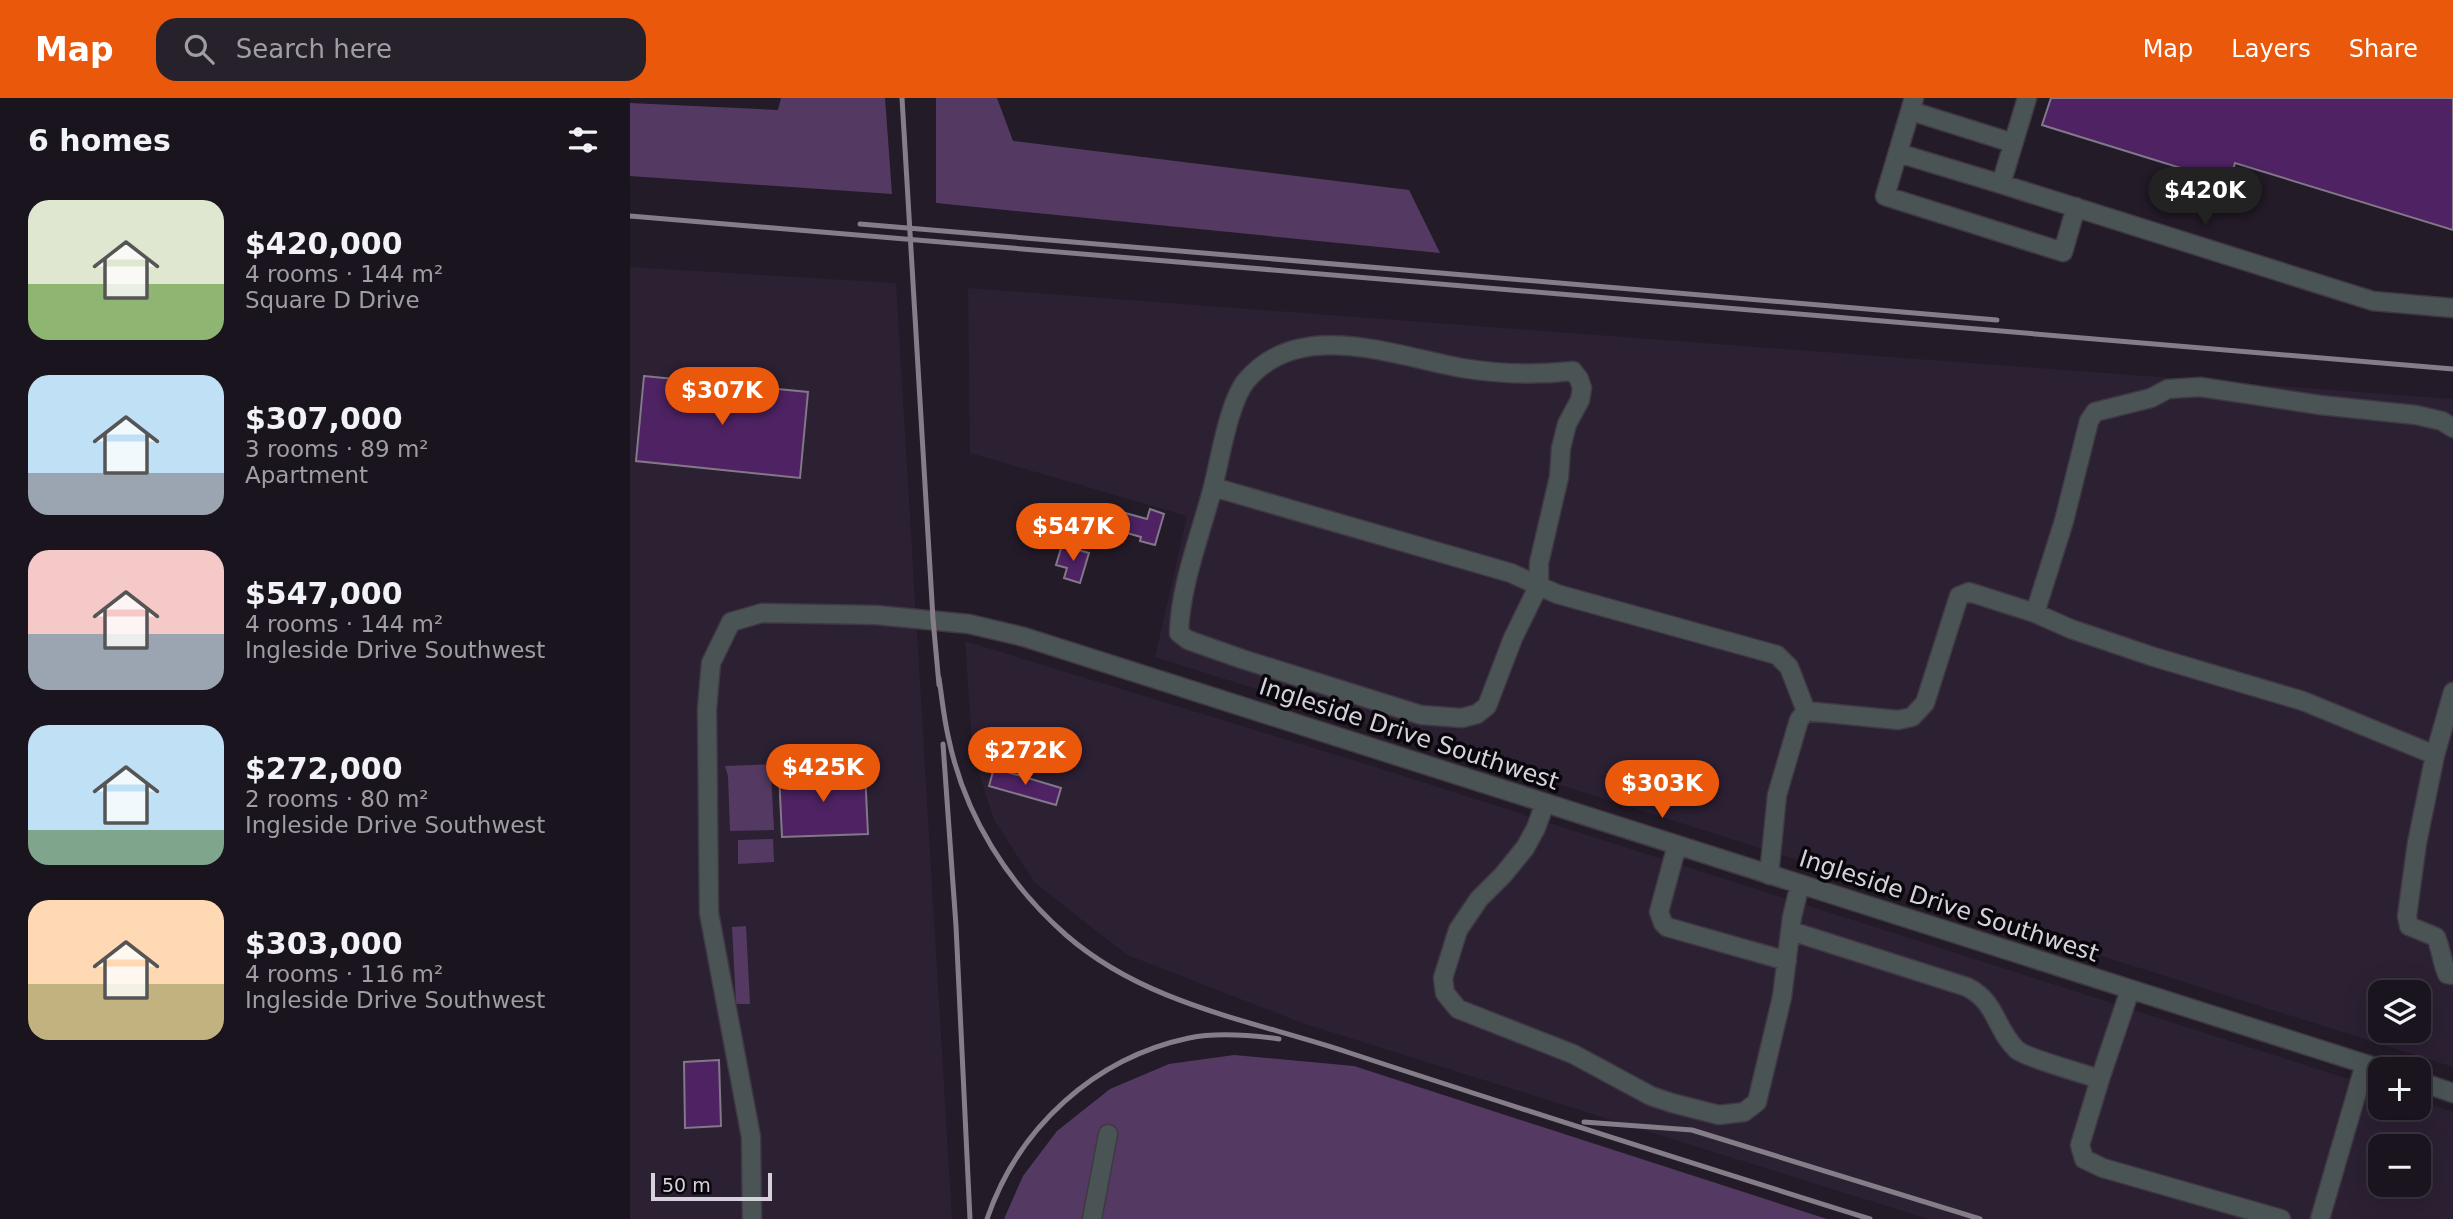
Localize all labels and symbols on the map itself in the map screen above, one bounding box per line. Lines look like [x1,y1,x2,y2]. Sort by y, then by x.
pin: $420K [2156,167,2254,227]
pin: $307K [673,368,771,427]
pin: $547K [1024,504,1122,563]
street label: Ingleside Drive Southwest [1256,672,1562,796]
pin: $272K [976,728,1074,787]
pin: $425K [774,744,872,804]
pin: $303K [1613,760,1711,820]
street label: Ingleside Drive Southwest [1796,844,2102,968]
scale bar [651,1170,772,1202]

